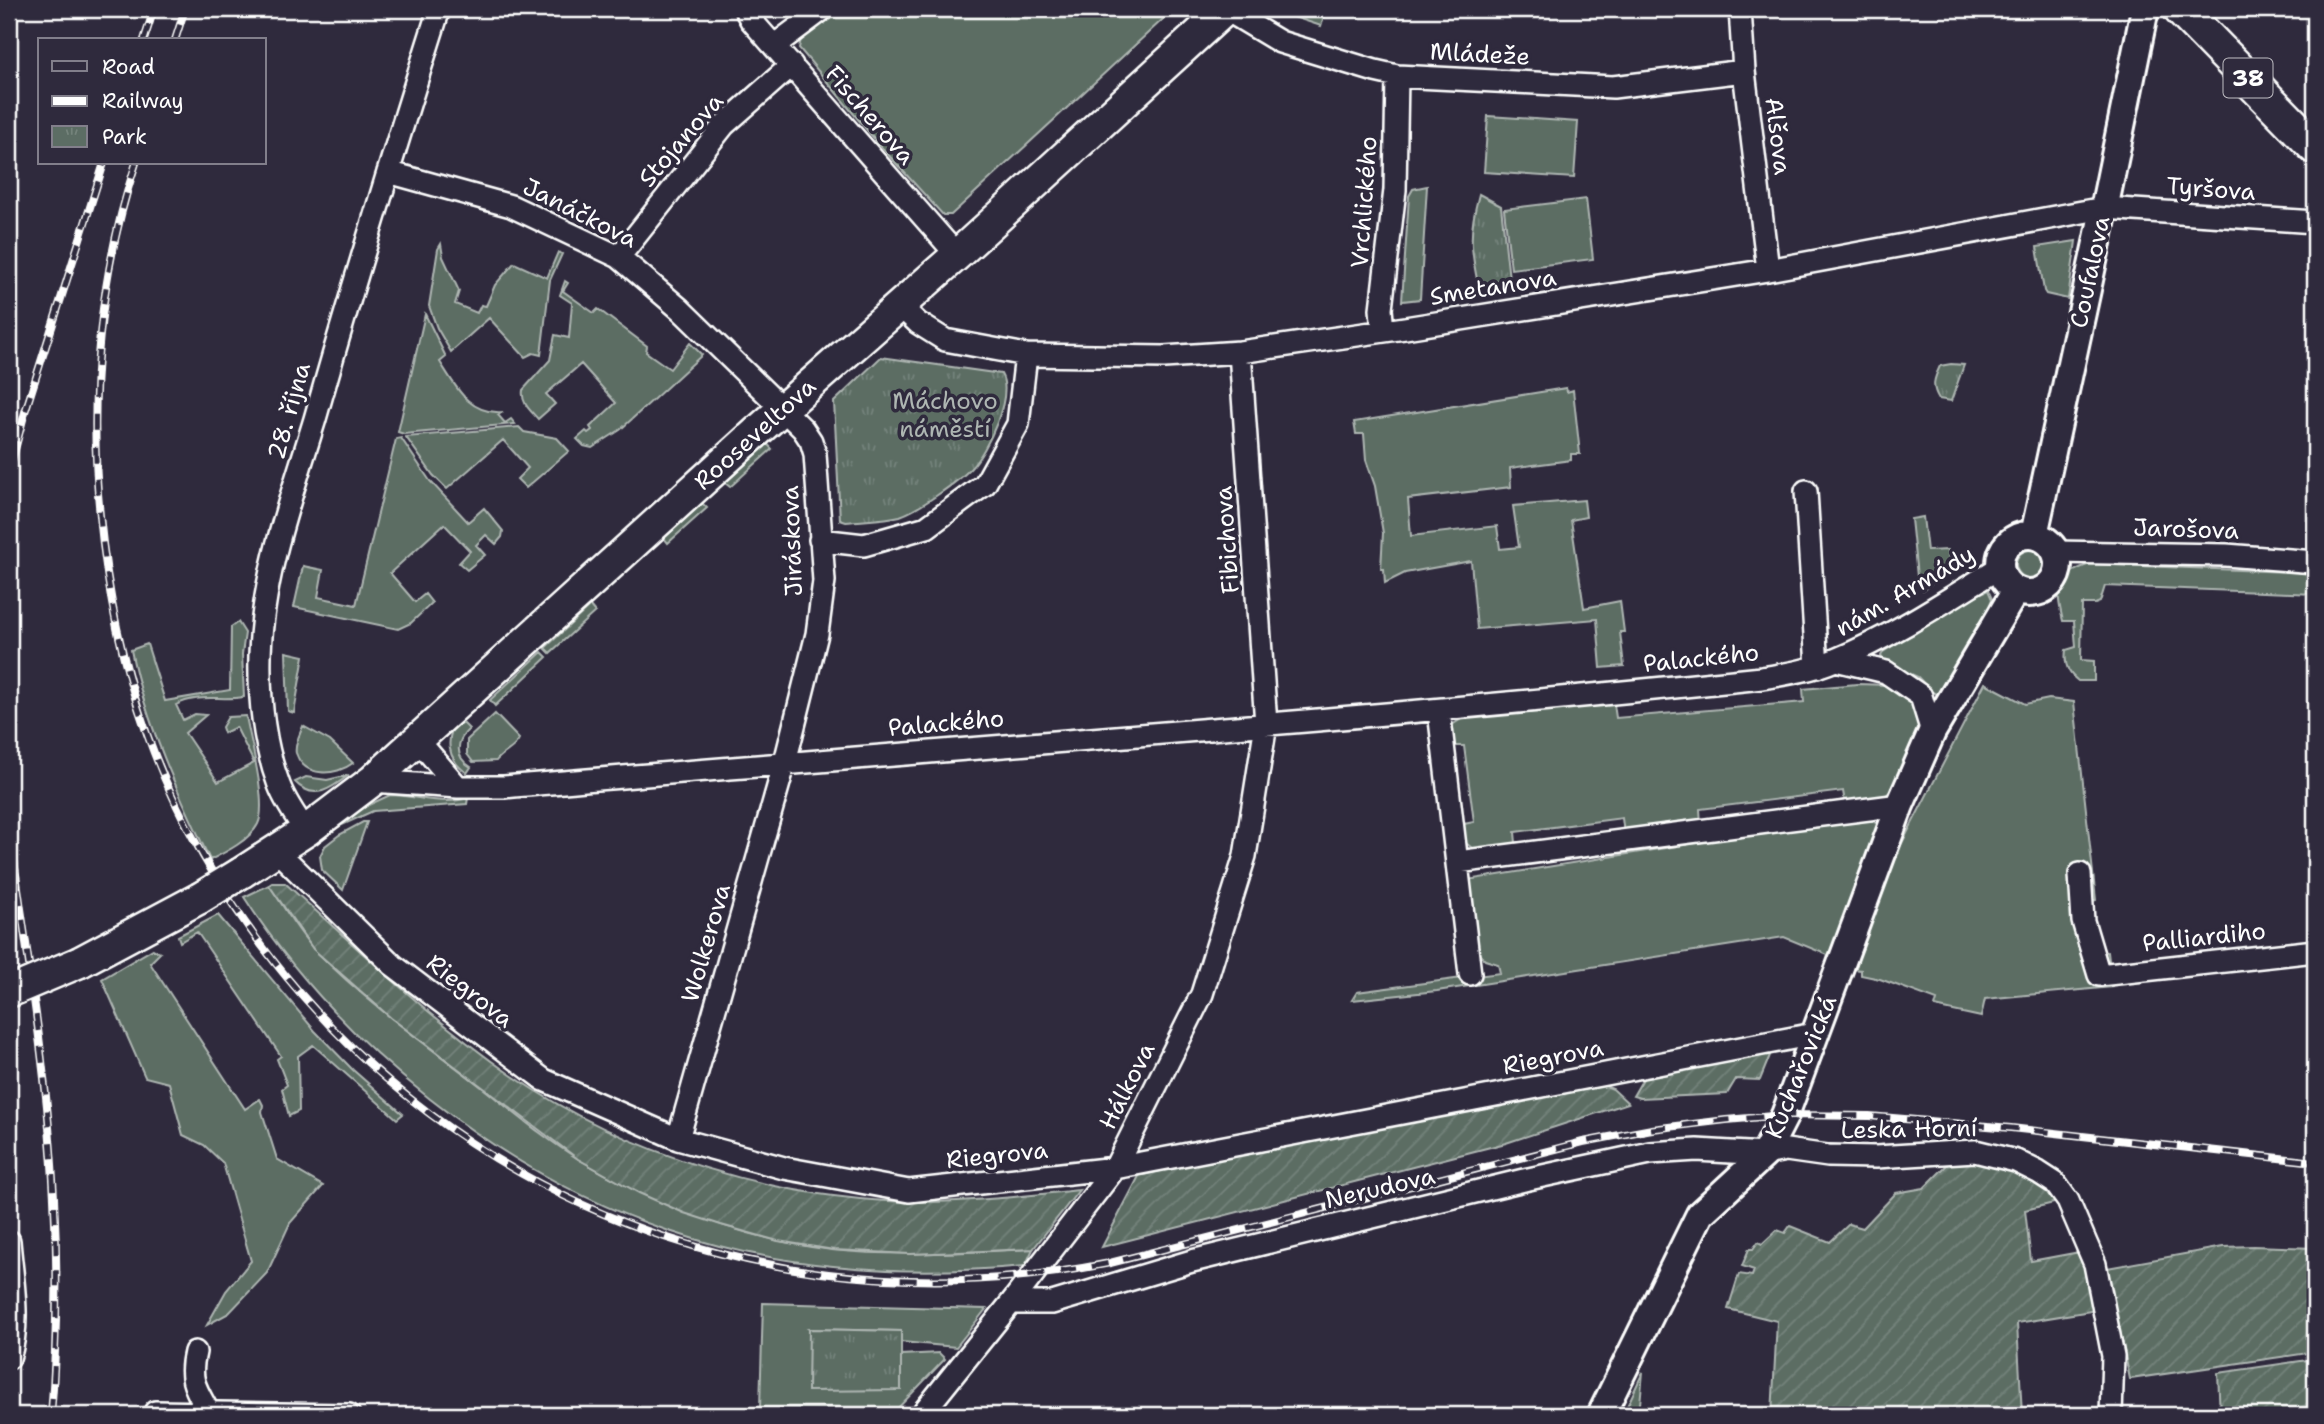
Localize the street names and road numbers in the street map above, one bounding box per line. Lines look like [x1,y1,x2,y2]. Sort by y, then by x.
street label: Mládeže [1429,35,1531,73]
street label: Fischerova [818,58,922,172]
road number: 38 [2224,58,2272,97]
street label: Stojanova [631,86,731,194]
street label: Alšova [1757,96,1799,177]
street label: Vrchlického [1343,135,1385,269]
street label: Tyršova [2165,170,2257,208]
street label: Janáčkova [517,171,643,256]
street label: Coufalova [2063,213,2117,331]
street label: Smetanova [1427,261,1559,313]
street label: 28. října [260,359,318,463]
street label: Rooseveltova [687,371,823,497]
street label: Jiráskova [774,485,810,597]
street label: Fibichova [1207,485,1247,595]
street label: Jarošova [2132,511,2240,547]
street label: nám. Armády [1829,538,1981,644]
street label: Palackého [1641,636,1761,680]
street label: Palackého [887,702,1005,744]
street label: Wolkerova [674,880,738,1006]
street label: Palliardiho [2141,915,2267,959]
street label: Riegrova [420,947,520,1035]
street label: Kuchařovická [1758,990,1844,1144]
street label: Riegrova [1500,1032,1606,1082]
street label: Hálkova [1092,1037,1163,1135]
street label: Leska Horní [1840,1112,1978,1146]
street label: Riegrova [945,1134,1050,1176]
street label: Nerudova [1322,1160,1438,1216]

